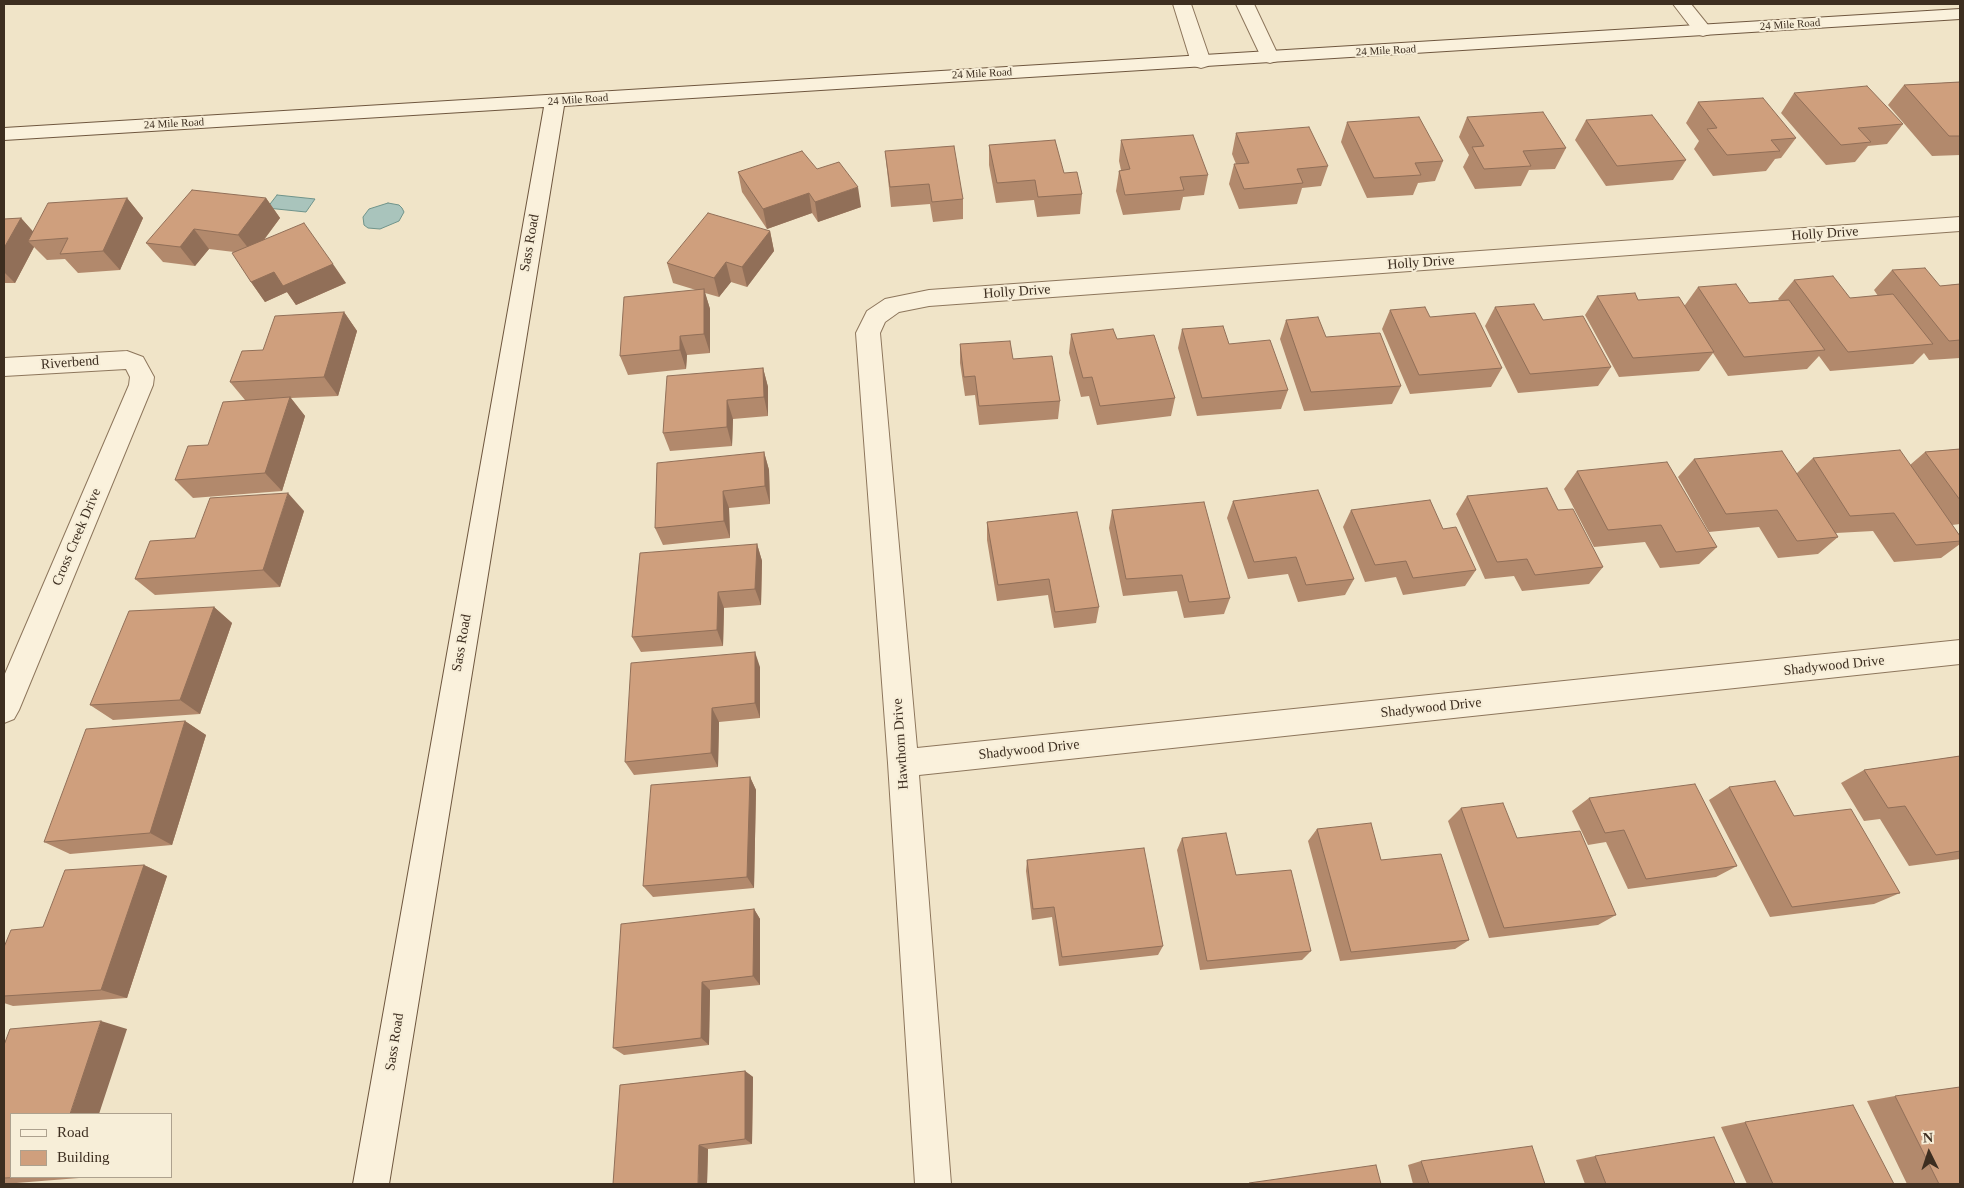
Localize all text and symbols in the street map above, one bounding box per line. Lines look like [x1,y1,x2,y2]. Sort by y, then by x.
street label: 24 Mile Road [1759,16,1821,34]
street label: 24 Mile Road [1355,43,1417,59]
street label: 24 Mile Road [951,66,1013,82]
street label: 24 Mile Road [547,91,609,109]
street label: 24 Mile Road [143,116,205,132]
street label: Sass Road [517,213,543,273]
street label: Holly Drive [1791,223,1859,245]
street label: Holly Drive [1387,252,1455,274]
street label: Holly Drive [983,281,1051,303]
street label: Riverbend [40,353,100,373]
street label: Cross Creek Drive [49,486,105,588]
street label: Sass Road [449,613,475,673]
street label: Shadywood Drive [1783,652,1885,680]
street label: Shadywood Drive [1380,694,1482,722]
street label: Hawthorn Drive [889,698,913,790]
street label: Shadywood Drive [978,736,1080,764]
street label: Sass Road [382,1012,408,1072]
legend [10,1113,172,1178]
text: Road [57,1124,89,1140]
north arrow [1904,1128,1954,1178]
text: N [1922,1130,1933,1145]
text: Building [57,1149,110,1165]

